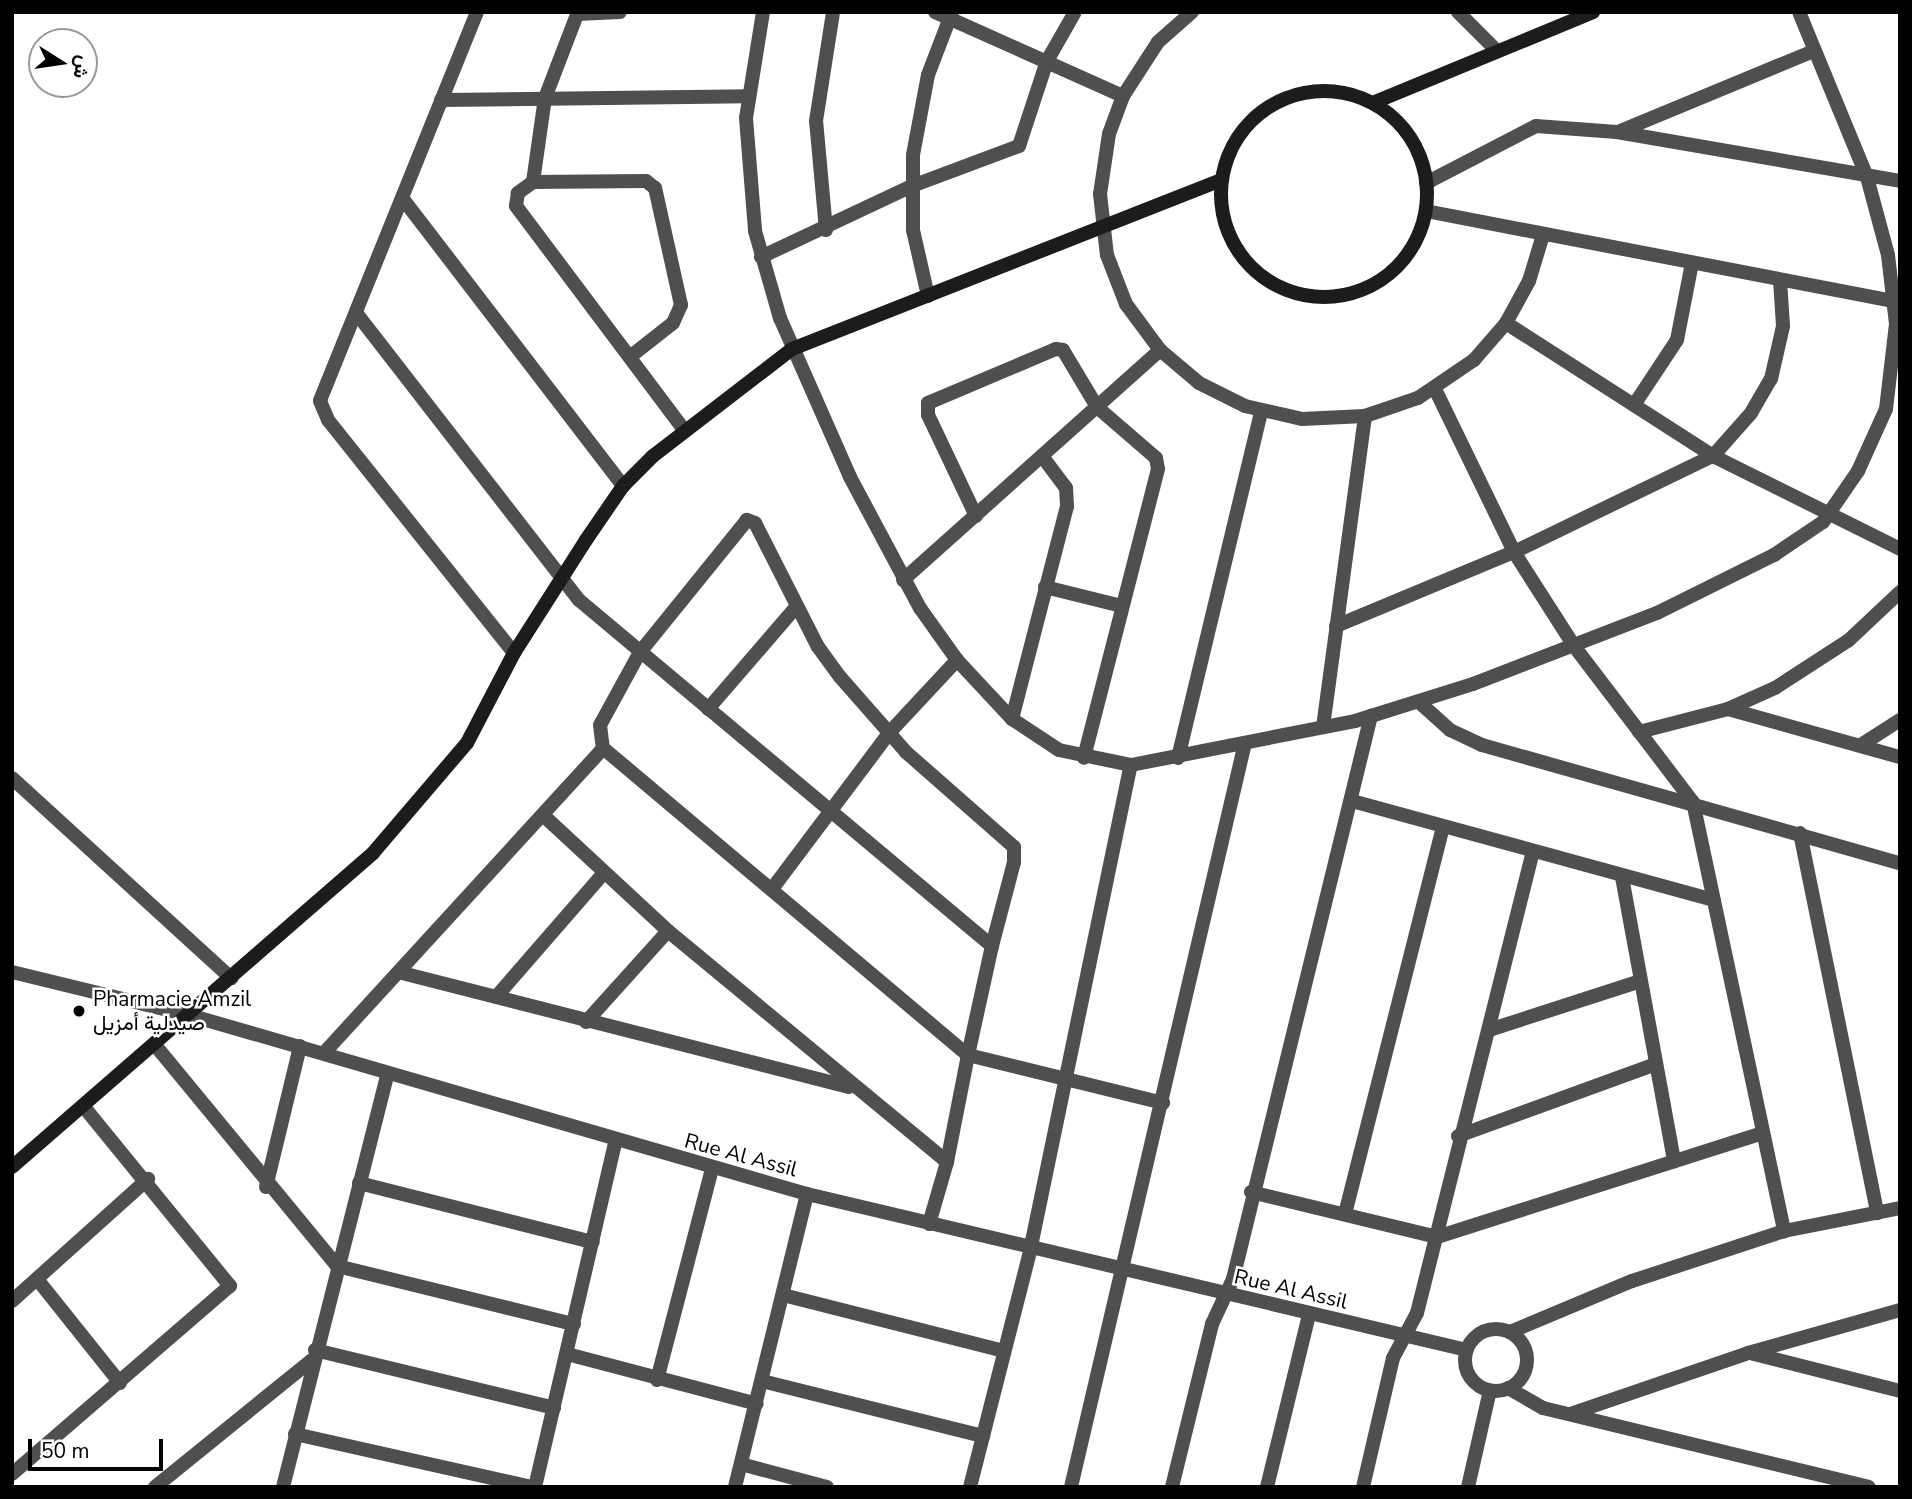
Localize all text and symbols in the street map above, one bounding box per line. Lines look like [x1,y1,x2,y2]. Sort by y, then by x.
north arrow [28,28,98,98]
text: ش [66,53,97,81]
place label: Pharmacie Amzil صيدلية أمزيل [93,986,251,1036]
marker: Pharmacie Amzil صيدلية أمزيل [71,1003,87,1019]
street label: Rue Al Assil [682,1128,800,1182]
street label: Rue Al Assil [1232,1264,1350,1314]
scale bar [32,1426,166,1470]
text: 50 m [41,1437,90,1465]

